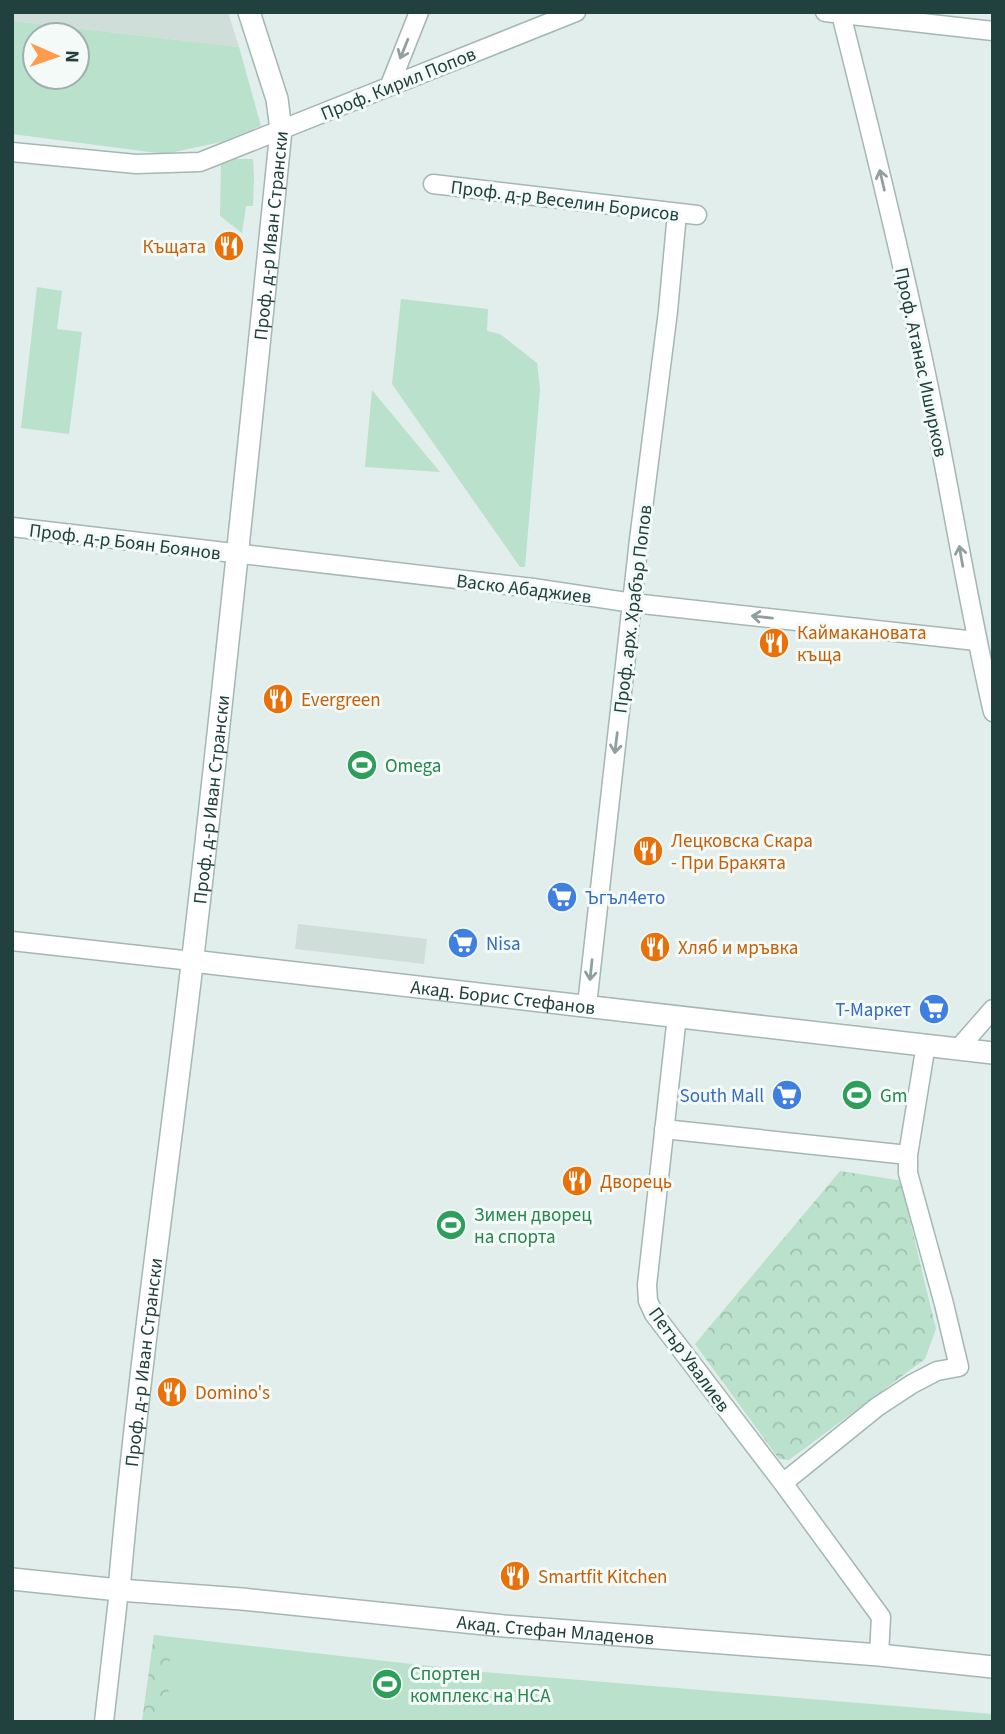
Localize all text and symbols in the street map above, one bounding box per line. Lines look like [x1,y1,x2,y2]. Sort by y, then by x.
north arrow [21,21,91,91]
one-way arrow [397,37,410,59]
street label: Проф. Кирил Попов [317,41,480,128]
text: N [58,50,85,63]
street label: Проф. д-р Иван Странски [248,130,296,342]
one-way arrow [874,170,887,192]
street label: Проф. д-р Веселин Борисов [449,174,681,229]
restaurant icon: Къщата [212,229,246,263]
place label: Къщата [142,234,206,261]
street label: Проф. Атанас Иширков [887,265,954,460]
street label: Проф. арх. Храбър Попов [607,503,660,715]
street label: Проф. д-р Боян Боянов [27,517,222,568]
one-way arrow [954,545,967,568]
street label: Васко Абаджиев [455,568,593,611]
one-way arrow [751,610,774,623]
place label: Каймакановата къща [797,620,927,669]
restaurant icon: Каймакановата къща [757,626,791,660]
restaurant icon: Evergreen [261,682,295,716]
place label: Evergreen [301,687,381,714]
street label: Проф. д-р Иван Странски [187,693,237,906]
one-way arrow [609,732,622,754]
sports icon: Omega [345,748,379,782]
place label: Omega [385,753,441,780]
place label: Лецковска Скара - При Бракята [671,828,813,877]
restaurant icon: Лецковска Скара - При Бракята [631,834,665,868]
supermarket icon: Ъгъл4ето [545,880,579,914]
place label: Ъгъл4ето [585,885,665,912]
supermarket icon: Nisa [446,926,480,960]
restaurant icon: Хляб и мръвка [638,930,672,964]
place label: Nisa [486,931,521,958]
place label: Хляб и мръвка [678,935,798,962]
one-way arrow [585,958,598,980]
street label: Акад. Борис Стефанов [409,974,596,1022]
supermarket icon: Т-Маркет [917,992,951,1026]
place label: Т-Маркет [835,997,911,1024]
supermarket icon: South Mall [770,1078,804,1112]
sports icon: Gm [840,1078,874,1112]
place label: South Mall [680,1083,764,1110]
place label: Gm [880,1083,907,1110]
restaurant icon: Дворець [560,1164,594,1198]
place label: Дворець [600,1169,672,1196]
place label: Зимен дворец на спорта [474,1202,592,1251]
sports icon: Зимен дворец на спорта [434,1208,468,1242]
street label: Проф. д-р Иван Странски [119,1256,170,1468]
street label: Петър Увалиев [641,1302,736,1418]
restaurant icon: Domino's [155,1375,189,1409]
place label: Domino's [195,1380,270,1407]
restaurant icon: Smartfit Kitchen [498,1559,532,1593]
place label: Smartfit Kitchen [538,1564,667,1591]
street label: Акад. Стефан Младенов [455,1609,655,1653]
place label: Спортен комплекс на НСА [410,1661,551,1710]
sports icon: Спортен комплекс на НСА [370,1667,404,1701]

